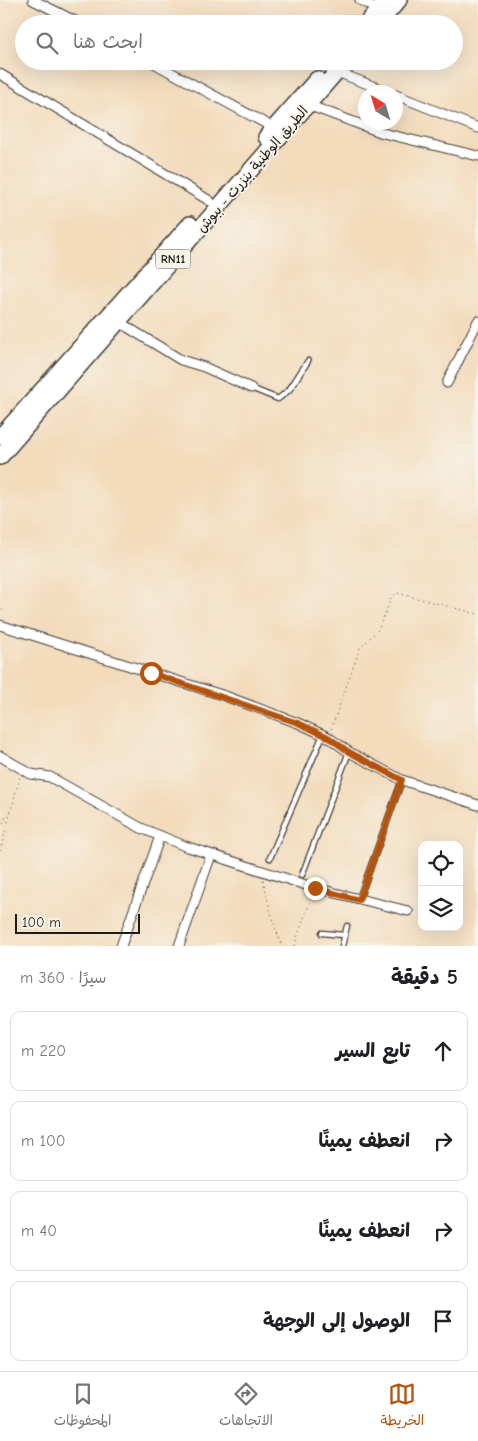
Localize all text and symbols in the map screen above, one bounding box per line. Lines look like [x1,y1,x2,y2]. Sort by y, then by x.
search box [15,15,463,70]
icon: search [33,29,61,57]
text: ابحث هنا [73,31,143,53]
north arrow [358,85,403,130]
street label: الطريق الوطنية بنزرت - ببوش [193,103,312,236]
road number: RN11 [156,250,190,268]
route start [140,662,163,685]
map controls [418,841,463,931]
button: locate [418,841,463,886]
route end [304,877,327,900]
button: layers [418,886,463,931]
scale bar [15,911,140,934]
text: 100 m [22,914,61,931]
text: 5 دقيقة [391,965,458,989]
text: سيرًا · 360 m [20,969,106,987]
icon: ahead [429,1037,457,1065]
text: تابع السير [336,1040,410,1062]
text: 220 m [21,1042,66,1060]
icon: right [429,1127,457,1155]
text: انعطف يمينًا [318,1130,410,1152]
text: 100 m [21,1132,65,1150]
icon: right [429,1217,457,1245]
text: انعطف يمينًا [318,1220,410,1242]
text: 40 m [21,1222,57,1240]
icon: arrive [429,1307,457,1335]
text: الوصول إلى الوجهة [263,1310,410,1332]
tab: المحفوظات [54,1380,111,1433]
tab: الاتجاهات [219,1380,273,1433]
tab: الخريطة [381,1380,424,1433]

